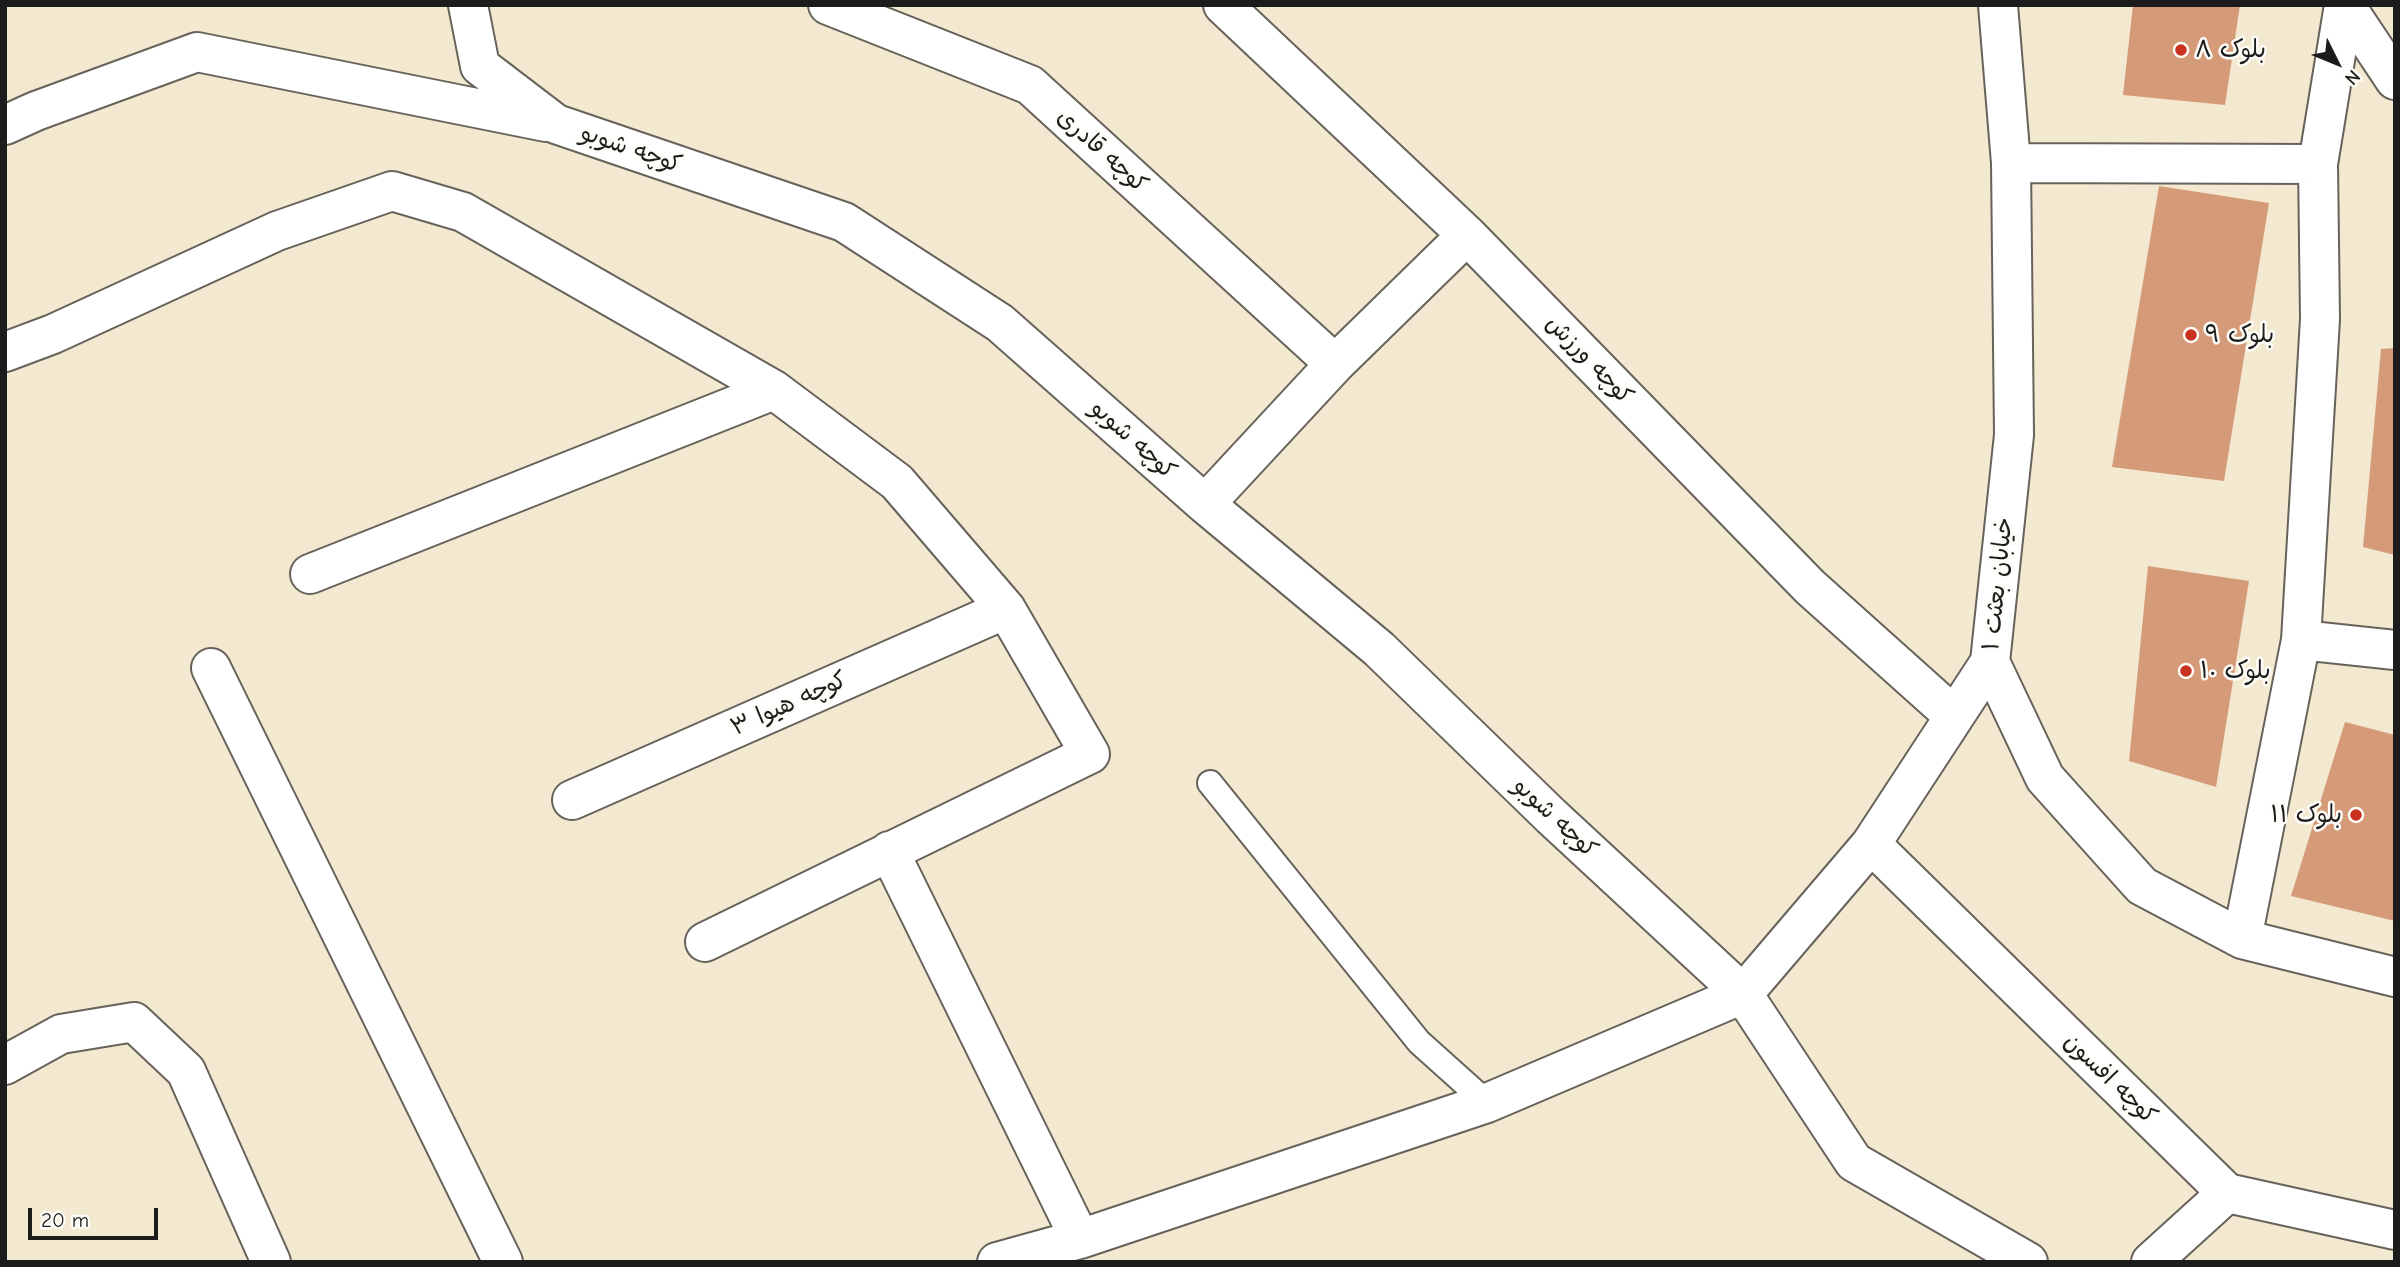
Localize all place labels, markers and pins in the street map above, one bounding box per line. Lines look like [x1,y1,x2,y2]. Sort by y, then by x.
place label: بلوک ۸ [2195,36,2266,64]
marker: بلوک ۸ [2173,42,2189,58]
place label: بلوک ۹ [2205,321,2274,349]
marker: بلوک ۹ [2183,327,2199,343]
place label: بلوک ۱۰ [2200,657,2271,685]
marker: بلوک ۱۰ [2178,663,2194,679]
place label: بلوک ۱۱ [2270,801,2342,829]
marker: بلوک ۱۱ [2348,807,2364,823]

